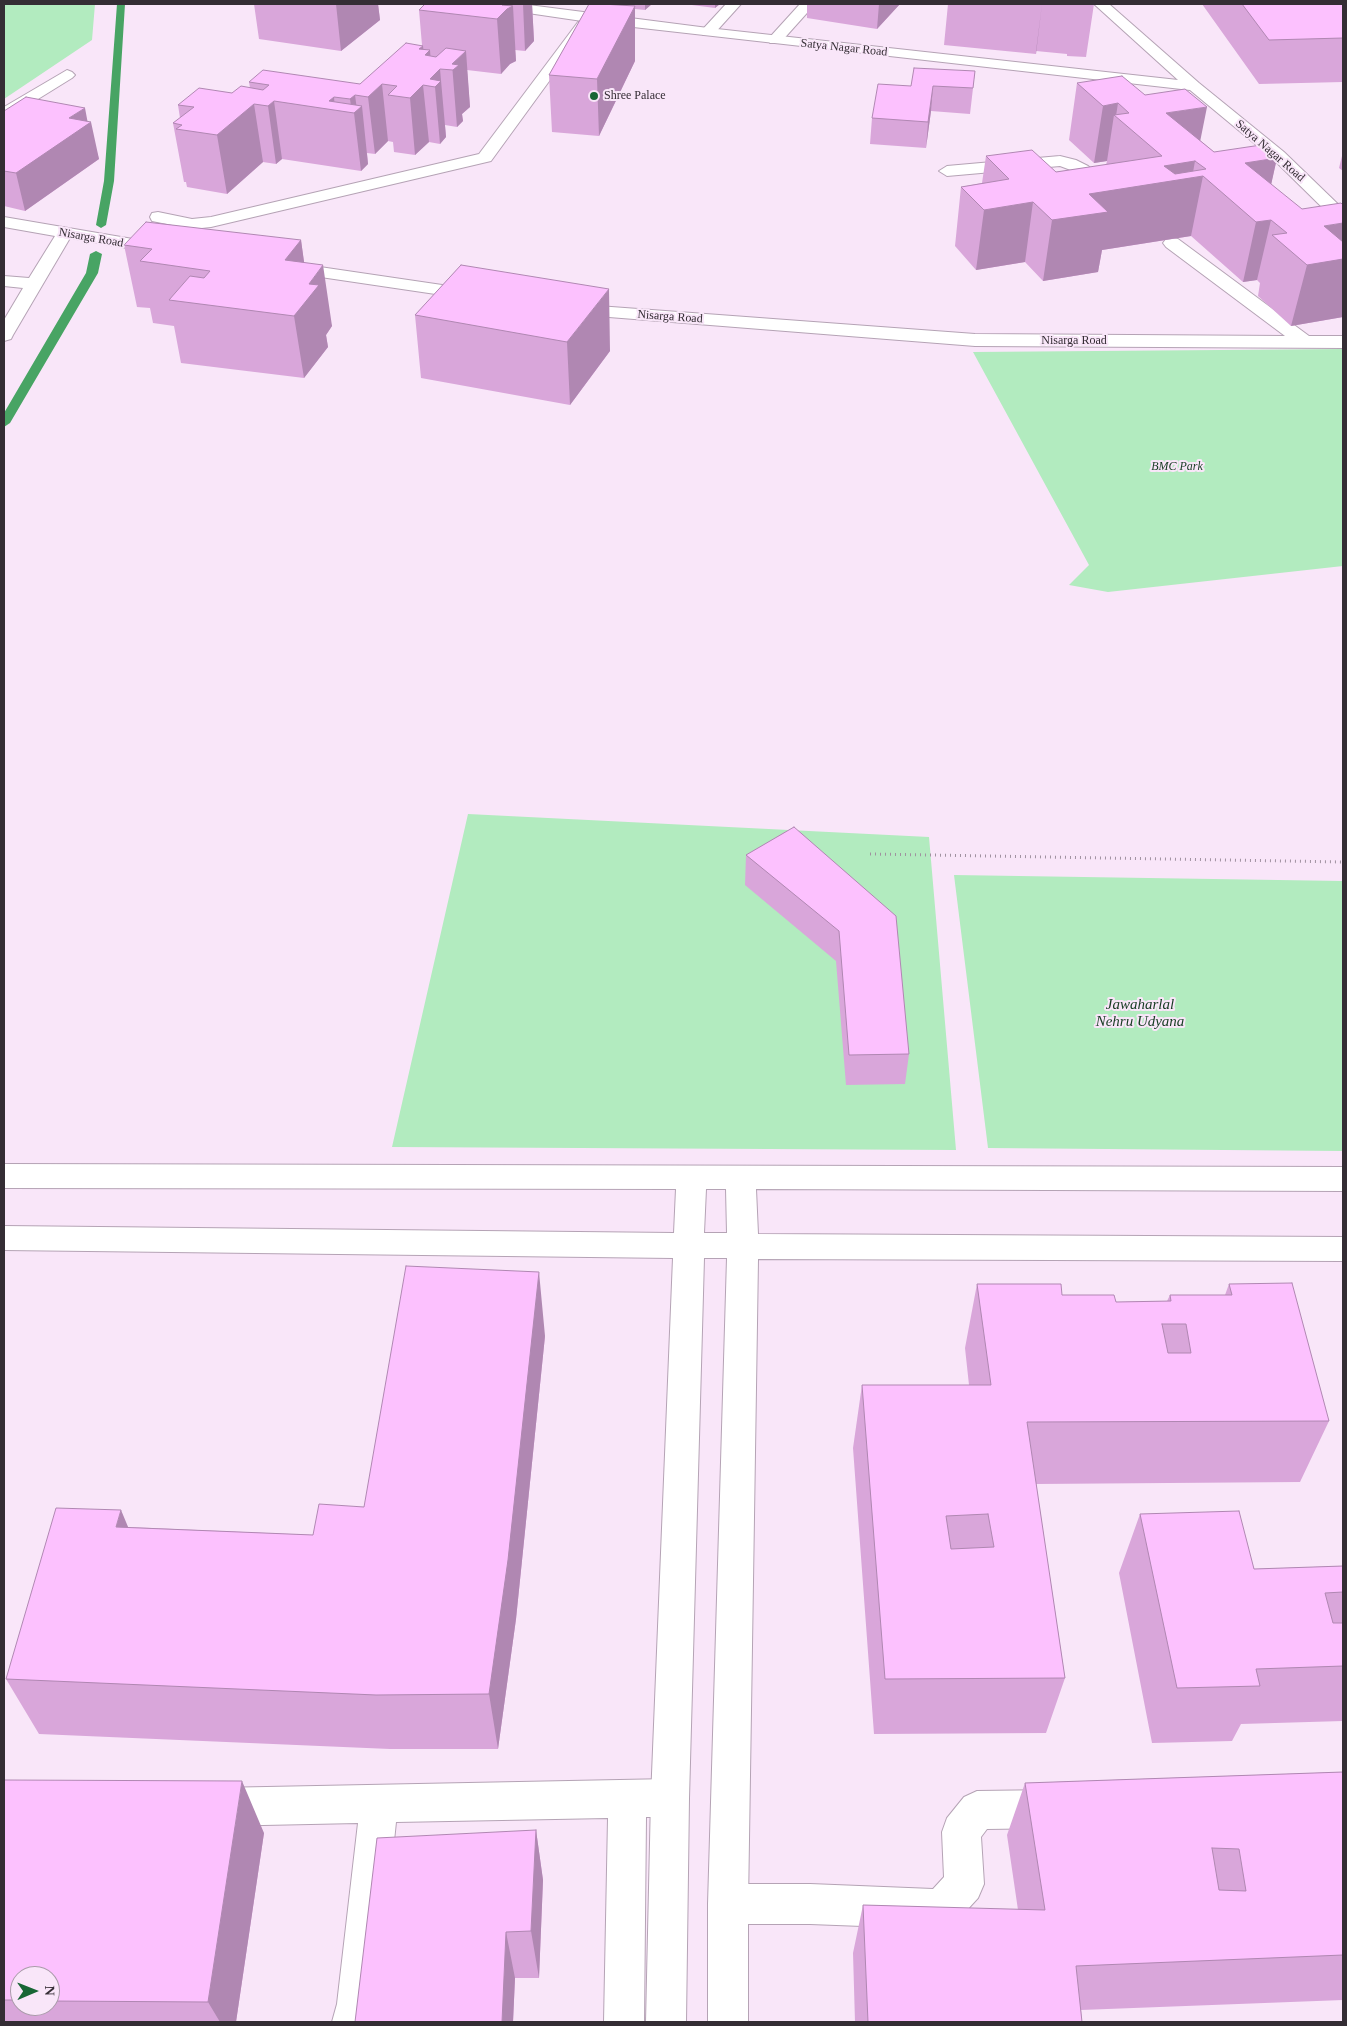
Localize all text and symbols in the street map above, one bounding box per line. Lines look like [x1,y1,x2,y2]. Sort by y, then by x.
street label: Satya Nagar Road [800,36,888,60]
place label: Shree Palace [604,89,666,103]
marker: Shree Palace [588,90,600,102]
street label: Satya Nagar Road [1232,117,1308,185]
street label: Nisarga Road [58,225,124,251]
street label: Nisarga Road [637,308,703,326]
street label: Nisarga Road [1041,334,1107,348]
park label: BMC Park [1151,460,1203,474]
park label: Jawaharlal Nehru Udyana [1096,996,1184,1031]
north arrow [10,1966,60,2016]
text: N [42,1986,57,1996]

